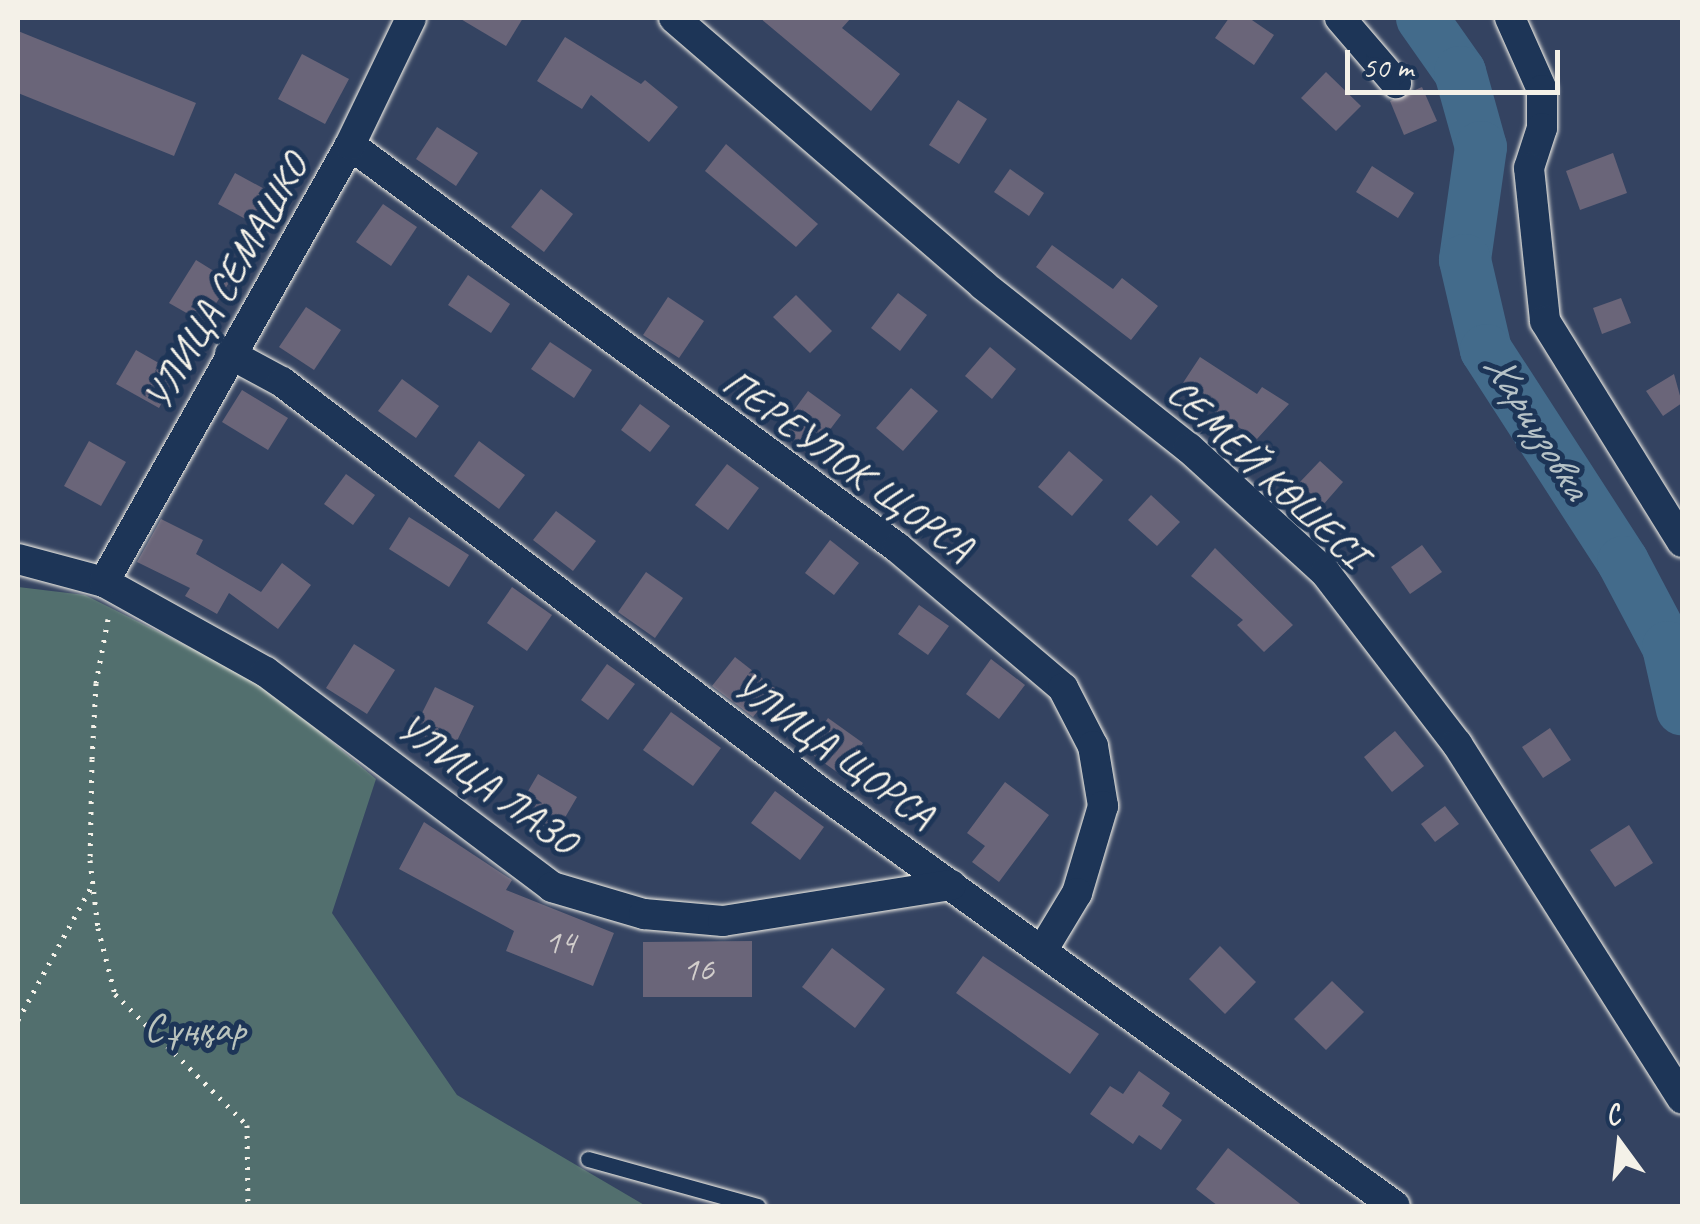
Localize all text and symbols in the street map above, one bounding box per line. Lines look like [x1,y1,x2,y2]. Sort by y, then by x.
scale bar [1350,30,1565,92]
text: 50 m [1362,48,1413,86]
street label: УЛИЦА СЕМАШКО [134,146,318,418]
water label: Хариузовка [1473,344,1601,508]
street label: ПЕРЕУЛОК ЩОРСА [715,359,981,571]
street label: СЕМЕЙ КӨШЕСІ [1157,368,1377,578]
street label: УЛИЦА ЩОРСА [724,661,944,839]
street label: УЛИЦА ЛАЗО [389,704,585,864]
house number: 14 [544,921,576,963]
house number: 16 [682,948,714,990]
park label: Сұңқар [144,1004,246,1052]
north arrow [1570,1094,1670,1194]
text: С [1601,1096,1623,1133]

